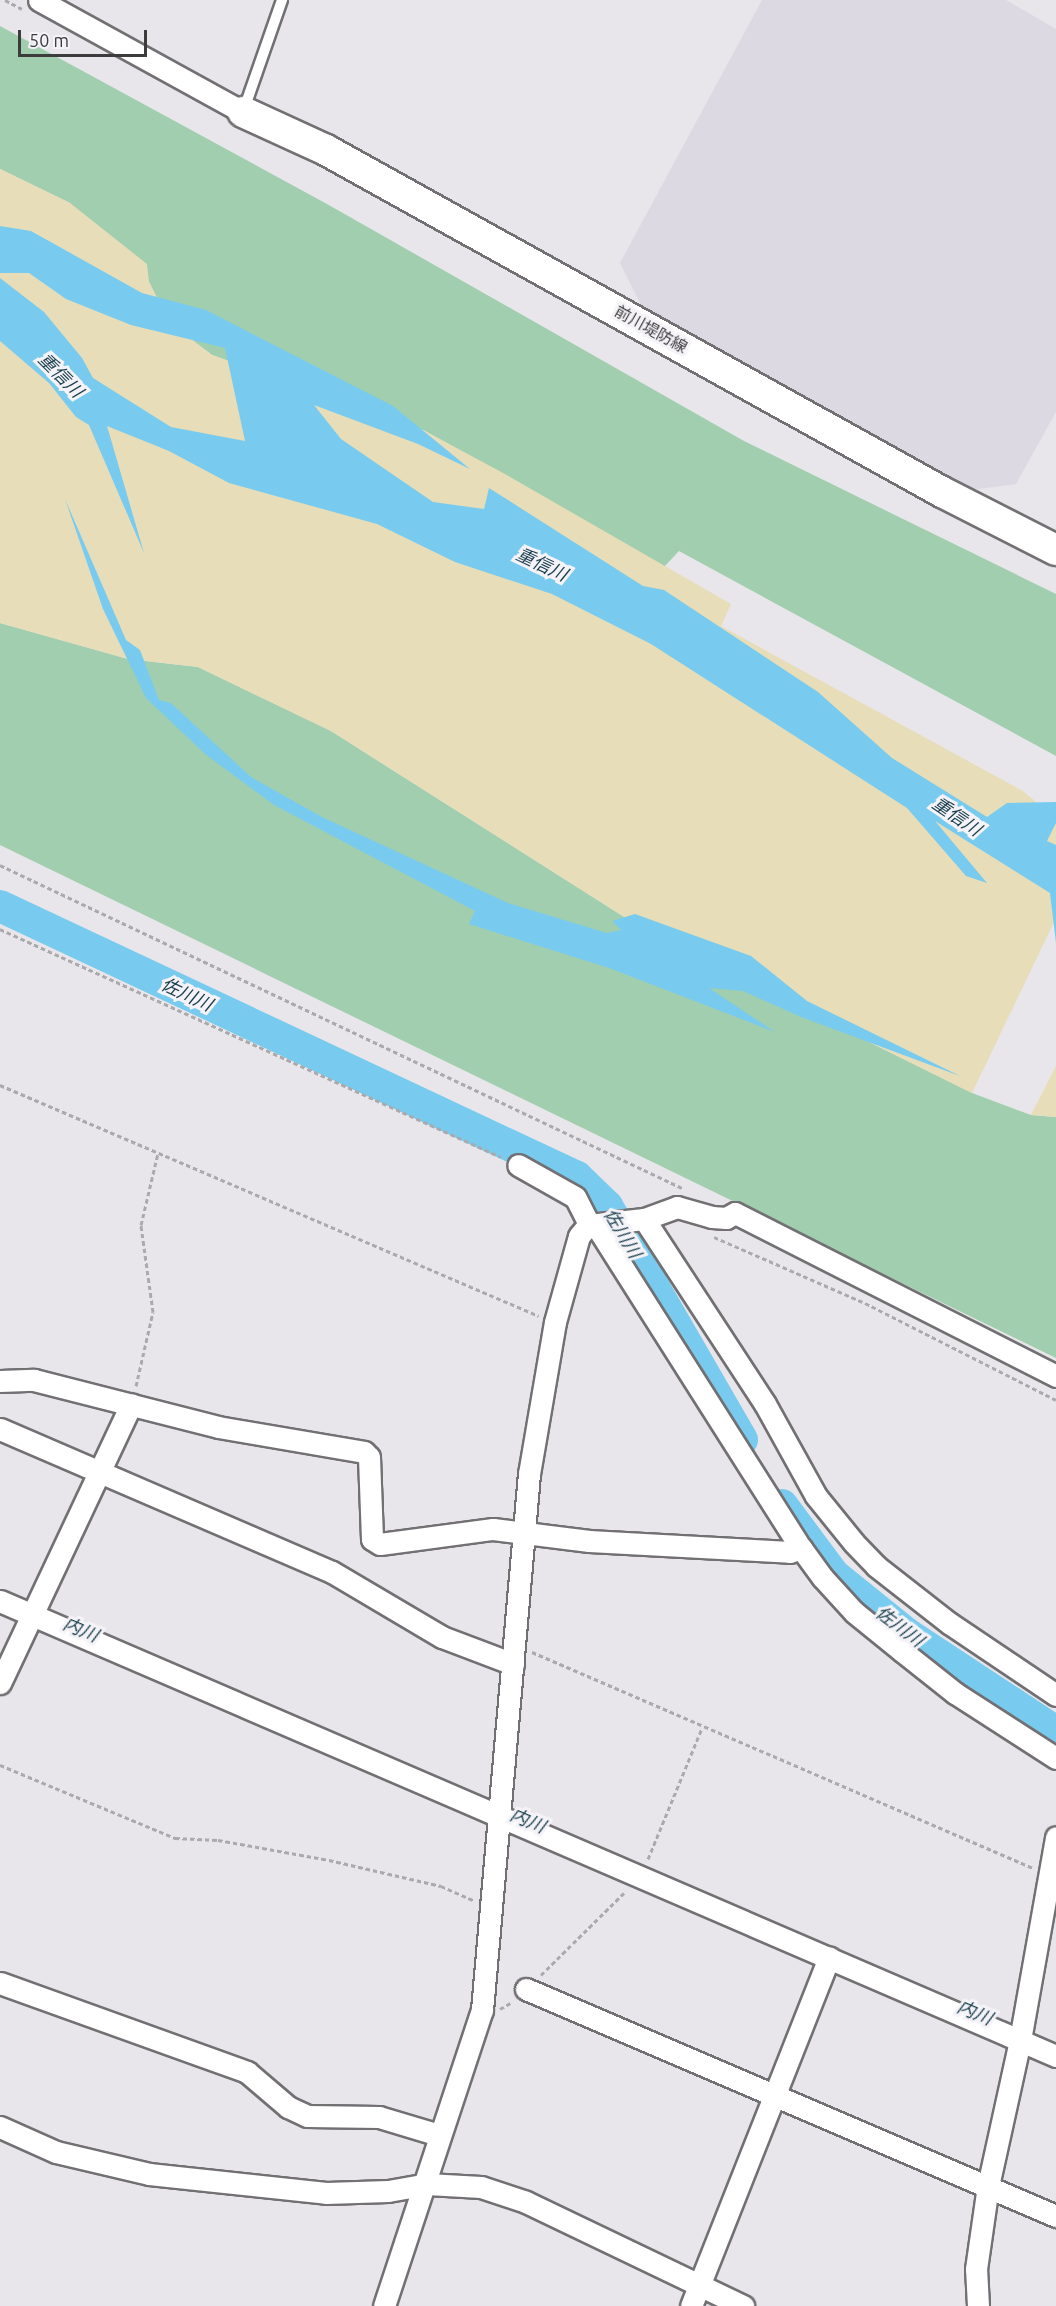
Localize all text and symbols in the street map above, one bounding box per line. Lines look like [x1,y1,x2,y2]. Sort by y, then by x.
scale bar [21,18,150,56]
text: 50 m [29,30,69,50]
street label: 前川堤防線 [611,301,691,357]
water label: 重信川 [34,348,88,402]
water label: 重信川 [513,543,571,585]
water label: 重信川 [929,792,985,840]
water label: 佐川川 [158,973,216,1015]
water label: 佐川川 [600,1204,646,1262]
water label: 佐川川 [872,1601,928,1651]
water label: 内川 [60,1612,102,1646]
water label: 内川 [507,1803,549,1837]
water label: 内川 [954,1995,996,2029]

